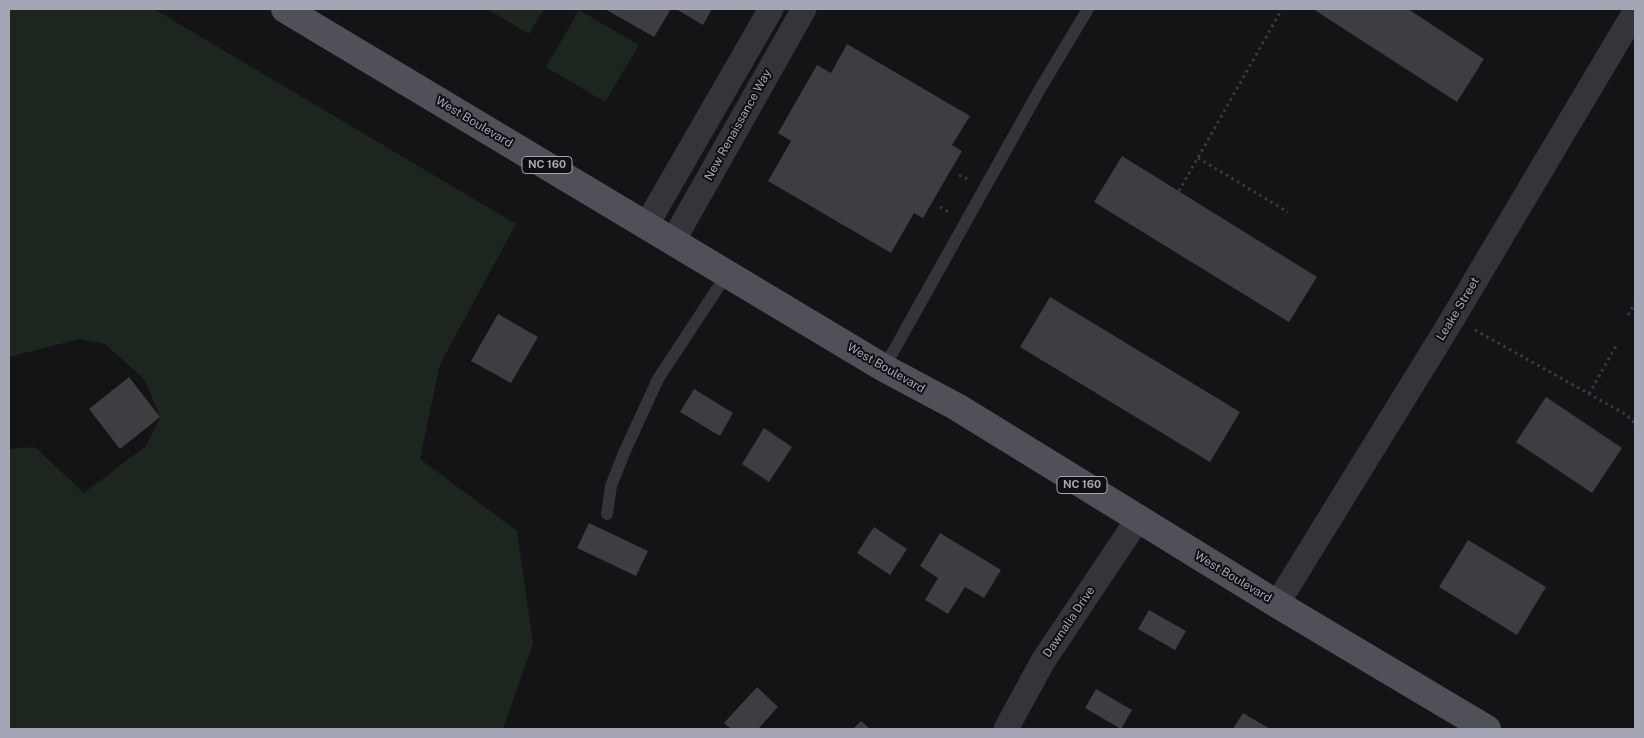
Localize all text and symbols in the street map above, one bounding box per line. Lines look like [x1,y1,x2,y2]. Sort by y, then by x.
street label: New Renaissance Way [701,67,775,183]
street label: West Boulevard [433,93,515,151]
road number: NC 160 [522,156,572,174]
street label: Leake Street [1433,275,1483,343]
street label: West Boulevard [845,340,927,396]
road number: NC 160 [1057,476,1107,494]
street label: West Boulevard [1192,548,1274,606]
street label: Dawnalia Drive [1040,584,1098,660]

